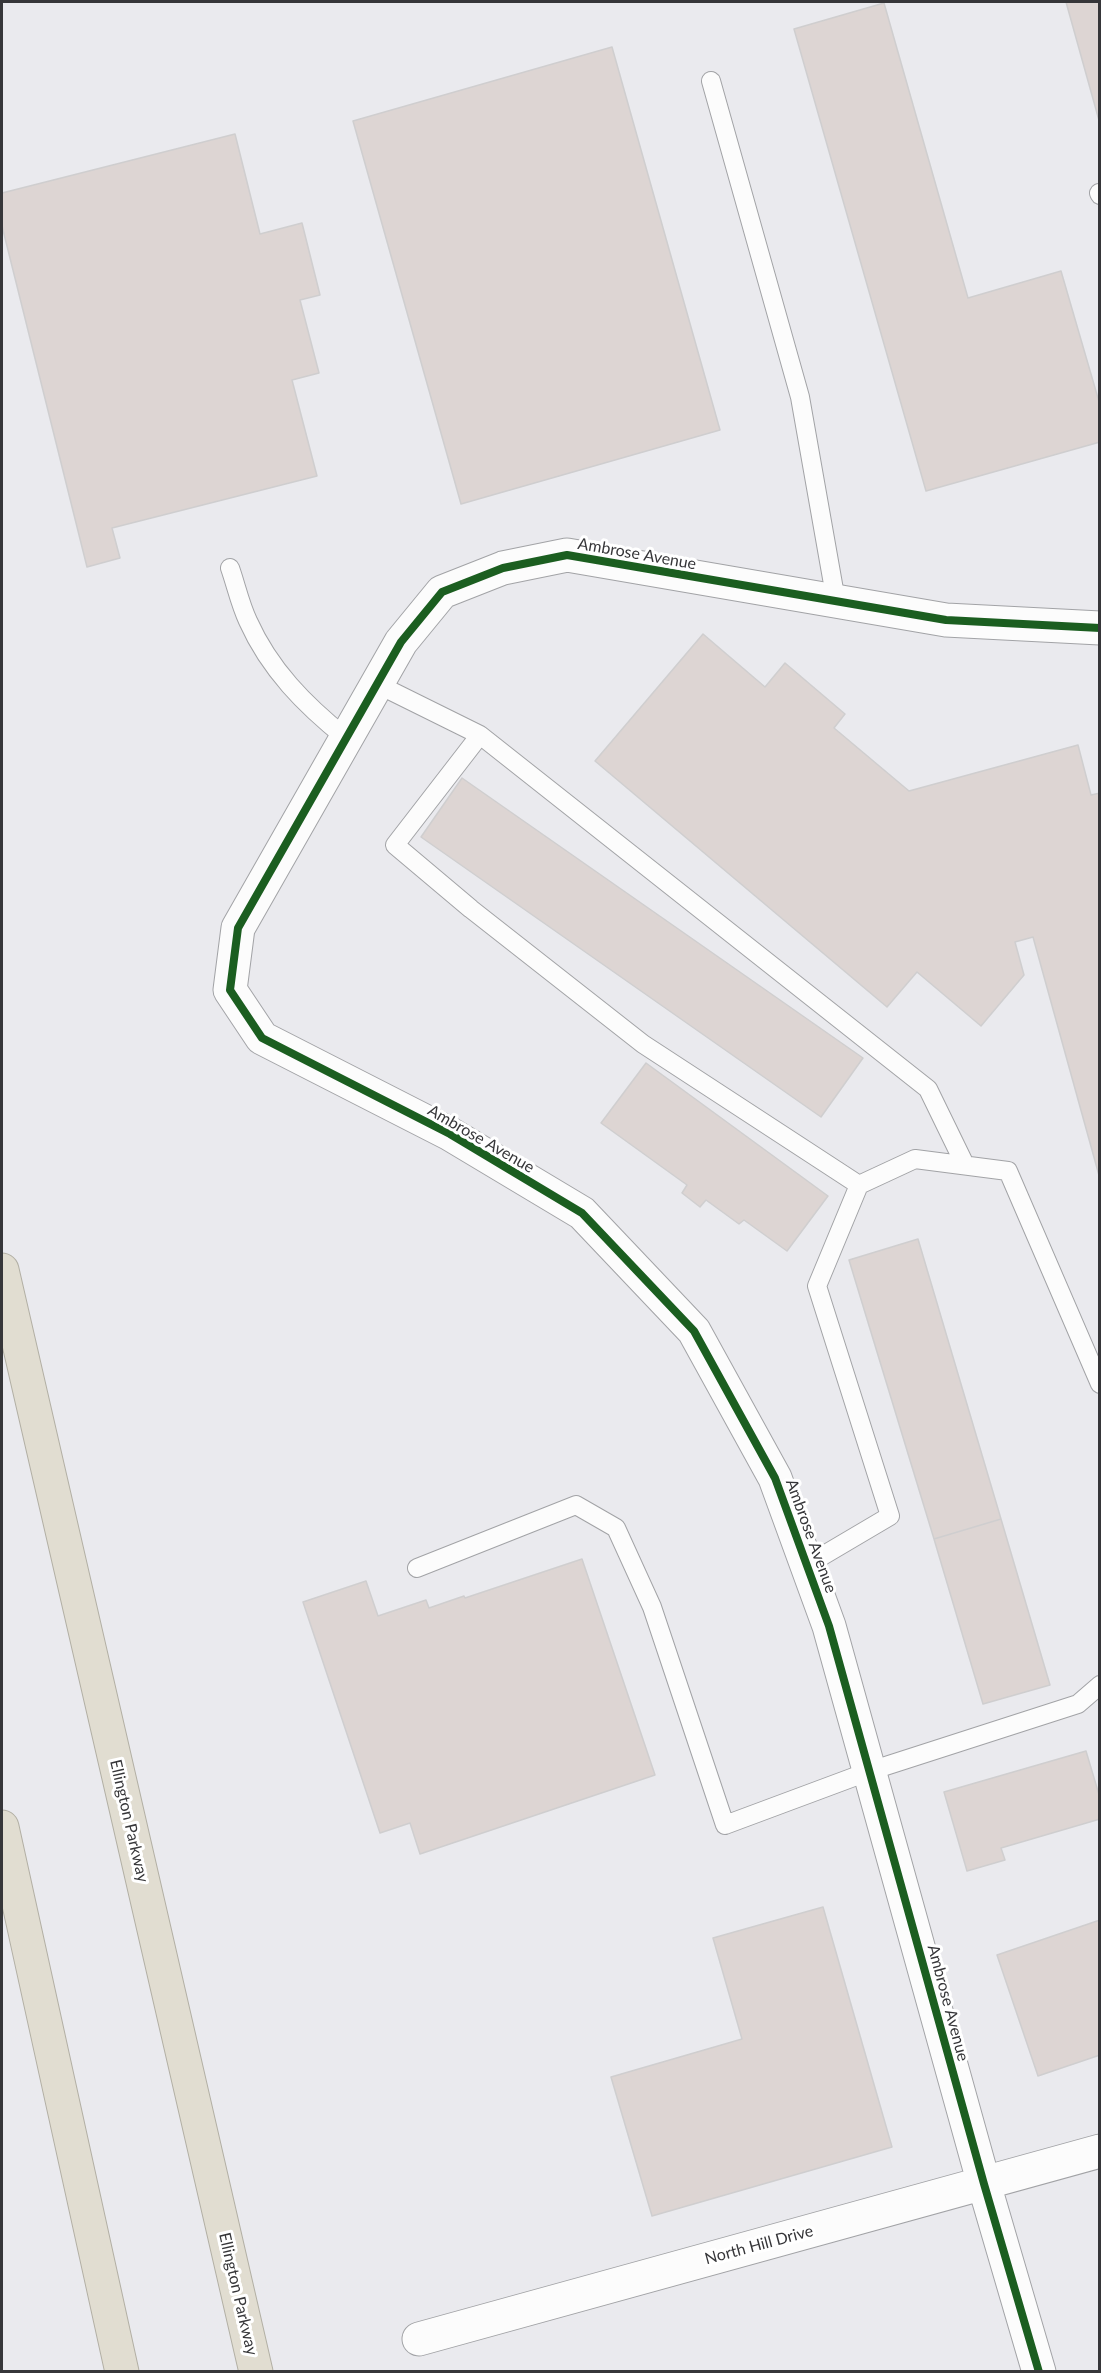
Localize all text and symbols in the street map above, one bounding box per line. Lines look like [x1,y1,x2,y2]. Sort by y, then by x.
street label: Ambrose Avenue [576,534,698,574]
street label: Ambrose Avenue [424,1101,538,1177]
street label: Ambrose Avenue [781,1476,841,1596]
street label: Ellington Parkway [106,1758,152,1884]
street label: Ambrose Avenue [923,1943,973,2063]
street label: North Hill Drive [703,2221,815,2269]
street label: Ellington Parkway [215,2231,261,2357]

